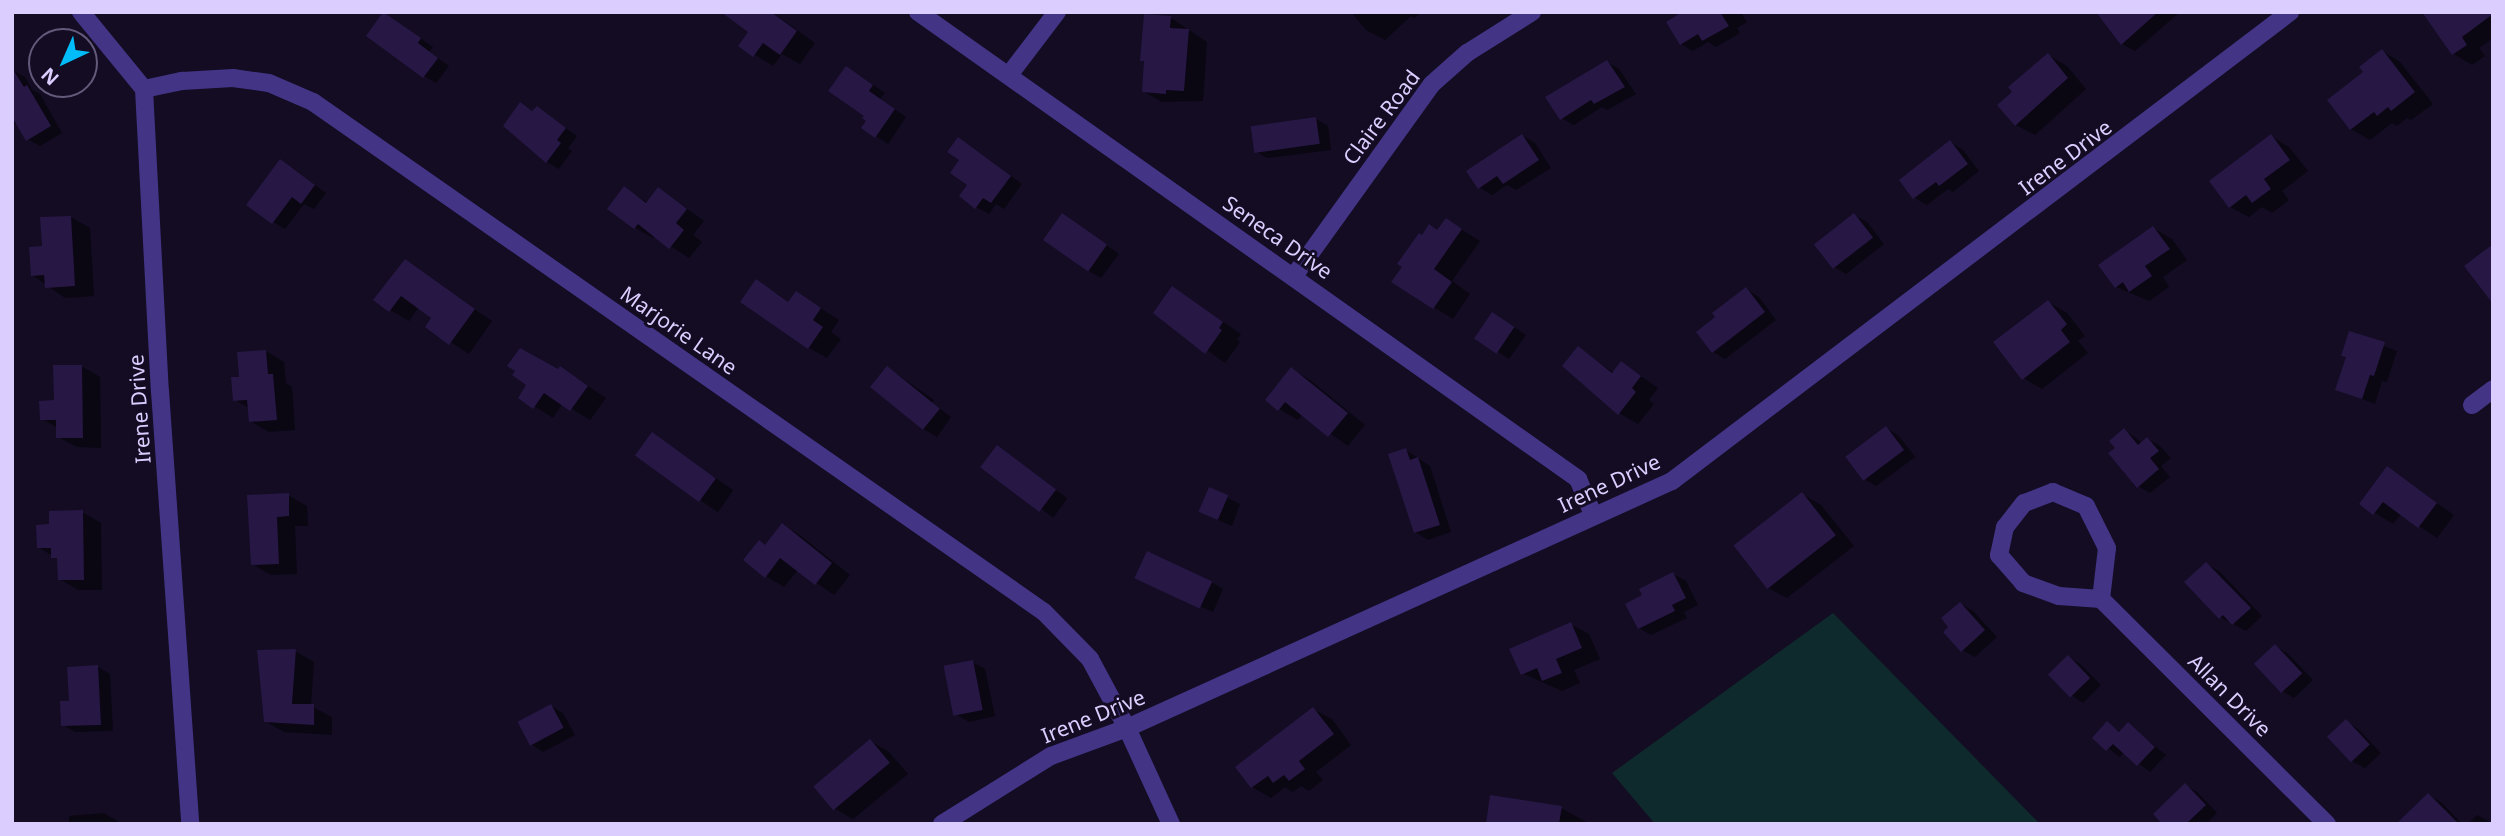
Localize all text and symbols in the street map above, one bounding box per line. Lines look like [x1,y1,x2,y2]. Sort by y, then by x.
north arrow [28,28,98,98]
text: N [35,62,64,91]
street label: Claire Road [1337,65,1425,169]
street label: Irene Drive [2014,114,2116,200]
street label: Seneca Drive [1219,190,1337,284]
street label: Marjorie Lane [616,280,742,380]
street label: Irene Drive [123,354,155,464]
street label: Irene Drive [1554,448,1664,518]
street label: Allan Drive [2183,648,2277,742]
street label: Irene Drive [1038,684,1148,748]

